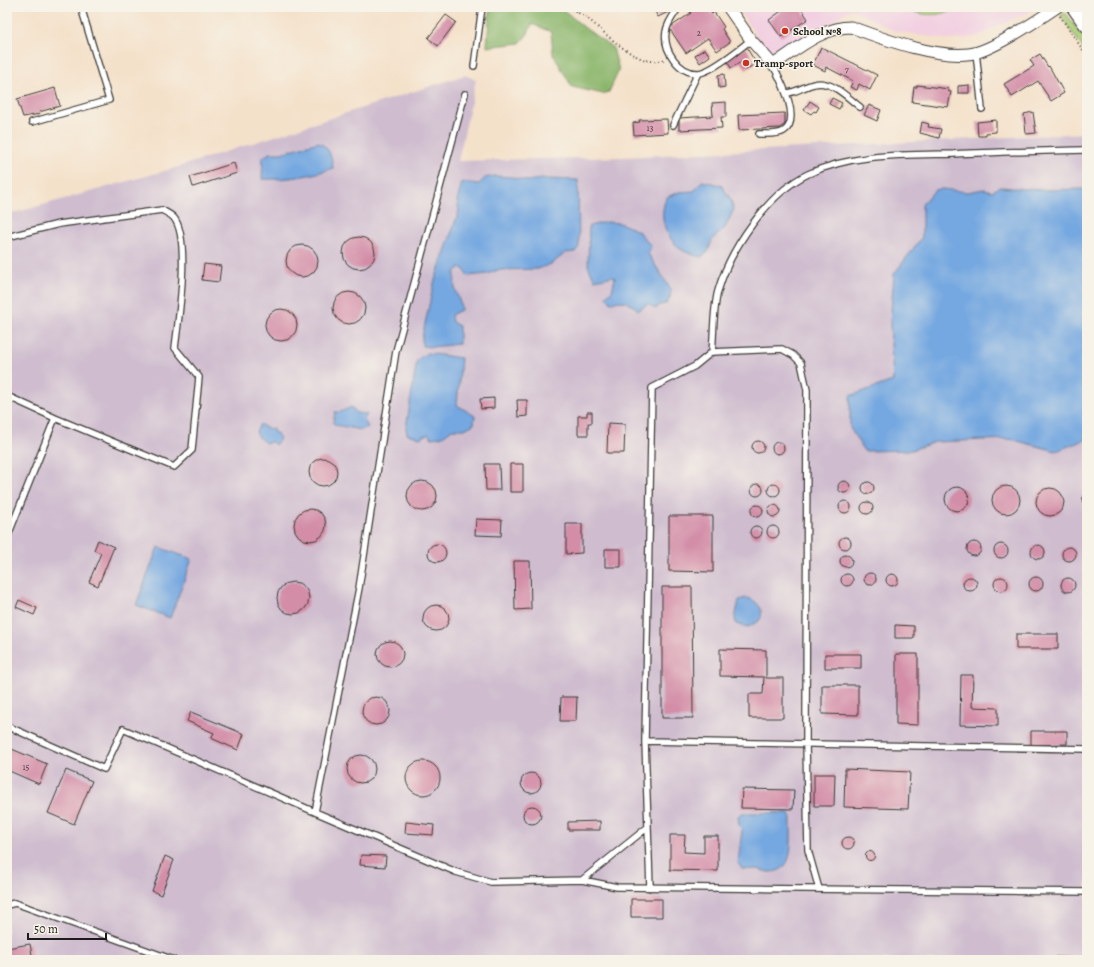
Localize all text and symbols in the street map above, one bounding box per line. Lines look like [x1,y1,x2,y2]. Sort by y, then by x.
place label: School №8 [793,24,842,39]
marker: School №8 [780,26,790,36]
house number: 2 [697,27,702,39]
place label: Tramp-sport [754,56,813,71]
marker: Tramp-sport [741,58,751,68]
house number: 7 [845,63,849,75]
house number: 13 [647,122,654,134]
house number: 15 [23,761,30,773]
scale bar [28,915,106,941]
text: 50 m [34,921,58,937]

